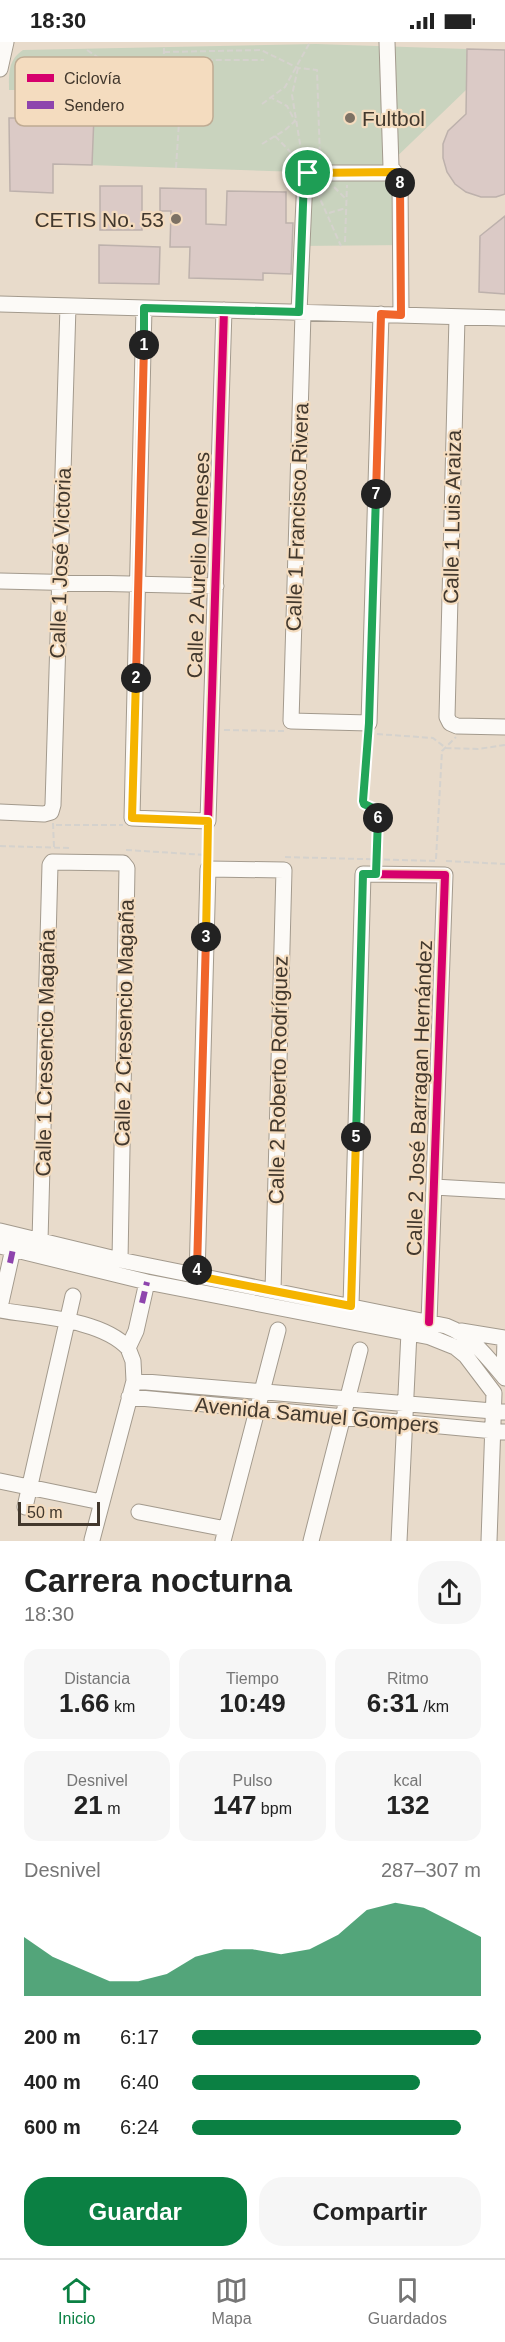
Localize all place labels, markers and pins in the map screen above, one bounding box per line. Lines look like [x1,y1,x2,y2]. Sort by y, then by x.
place label: Fultbol [362,107,425,130]
marker: Fultbol [343,111,357,125]
pin [282,147,333,198]
pin: 8 [385,168,415,198]
place label: CETIS No. 53 [34,208,164,231]
marker: CETIS No. 53 [169,212,183,226]
pin: 1 [129,330,159,360]
pin: 7 [361,479,391,509]
pin: 2 [121,663,151,693]
pin: 6 [363,803,393,833]
pin: 3 [191,922,221,952]
pin: 5 [341,1122,371,1152]
pin: 4 [182,1255,212,1285]

